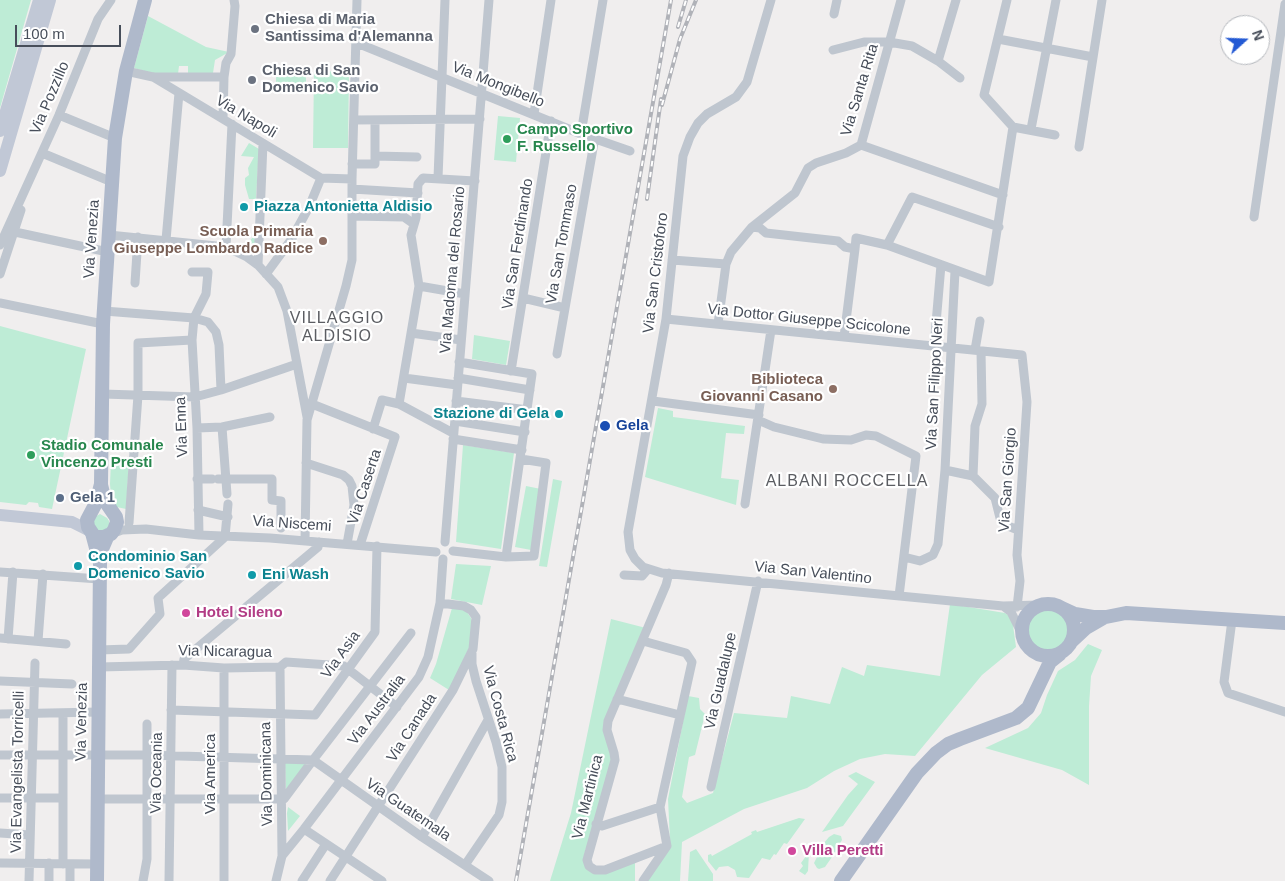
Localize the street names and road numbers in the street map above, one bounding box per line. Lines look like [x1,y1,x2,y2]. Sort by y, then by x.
street label: Via Santa Rita [837,42,883,138]
street label: Via Mongibello [449,58,547,112]
street label: Via Pozzillo [27,59,73,137]
street label: Via Napoli [212,92,280,142]
street label: Via San Ferdinando [499,177,537,311]
street label: Via San Tommaso [543,183,581,305]
street label: Via Madonna del Rosario [437,185,469,355]
street label: Via Venezia [80,199,104,279]
street label: Via San Cristoforo [640,212,672,334]
street label: Via Dottor Giuseppe Scicolone [707,300,911,340]
street label: Via San Filippo Neri [923,317,947,451]
street label: Via Enna [172,396,192,458]
street label: Via San Giorgio [995,427,1021,533]
street label: Via Caserta [344,447,386,527]
street label: Via Niscemi [252,512,332,536]
street label: Via San Valentino [753,558,873,588]
street label: Via Asia [318,628,364,682]
street label: Via Guadalupe [701,631,741,731]
street label: Via Nicaragua [178,642,272,662]
street label: Via Costa Rica [479,664,521,764]
street label: Via Australia [345,671,409,749]
street label: Via Venezia [72,682,92,762]
street label: Via Canada [383,690,441,766]
street label: Via Evangelista Torricelli [8,691,28,853]
street label: Via Dominicana [257,721,277,827]
street label: Via Oceania [147,732,167,814]
street label: Via America [202,734,220,814]
street label: Via Martinica [569,753,607,841]
street label: Via Guatemala [362,775,454,845]

